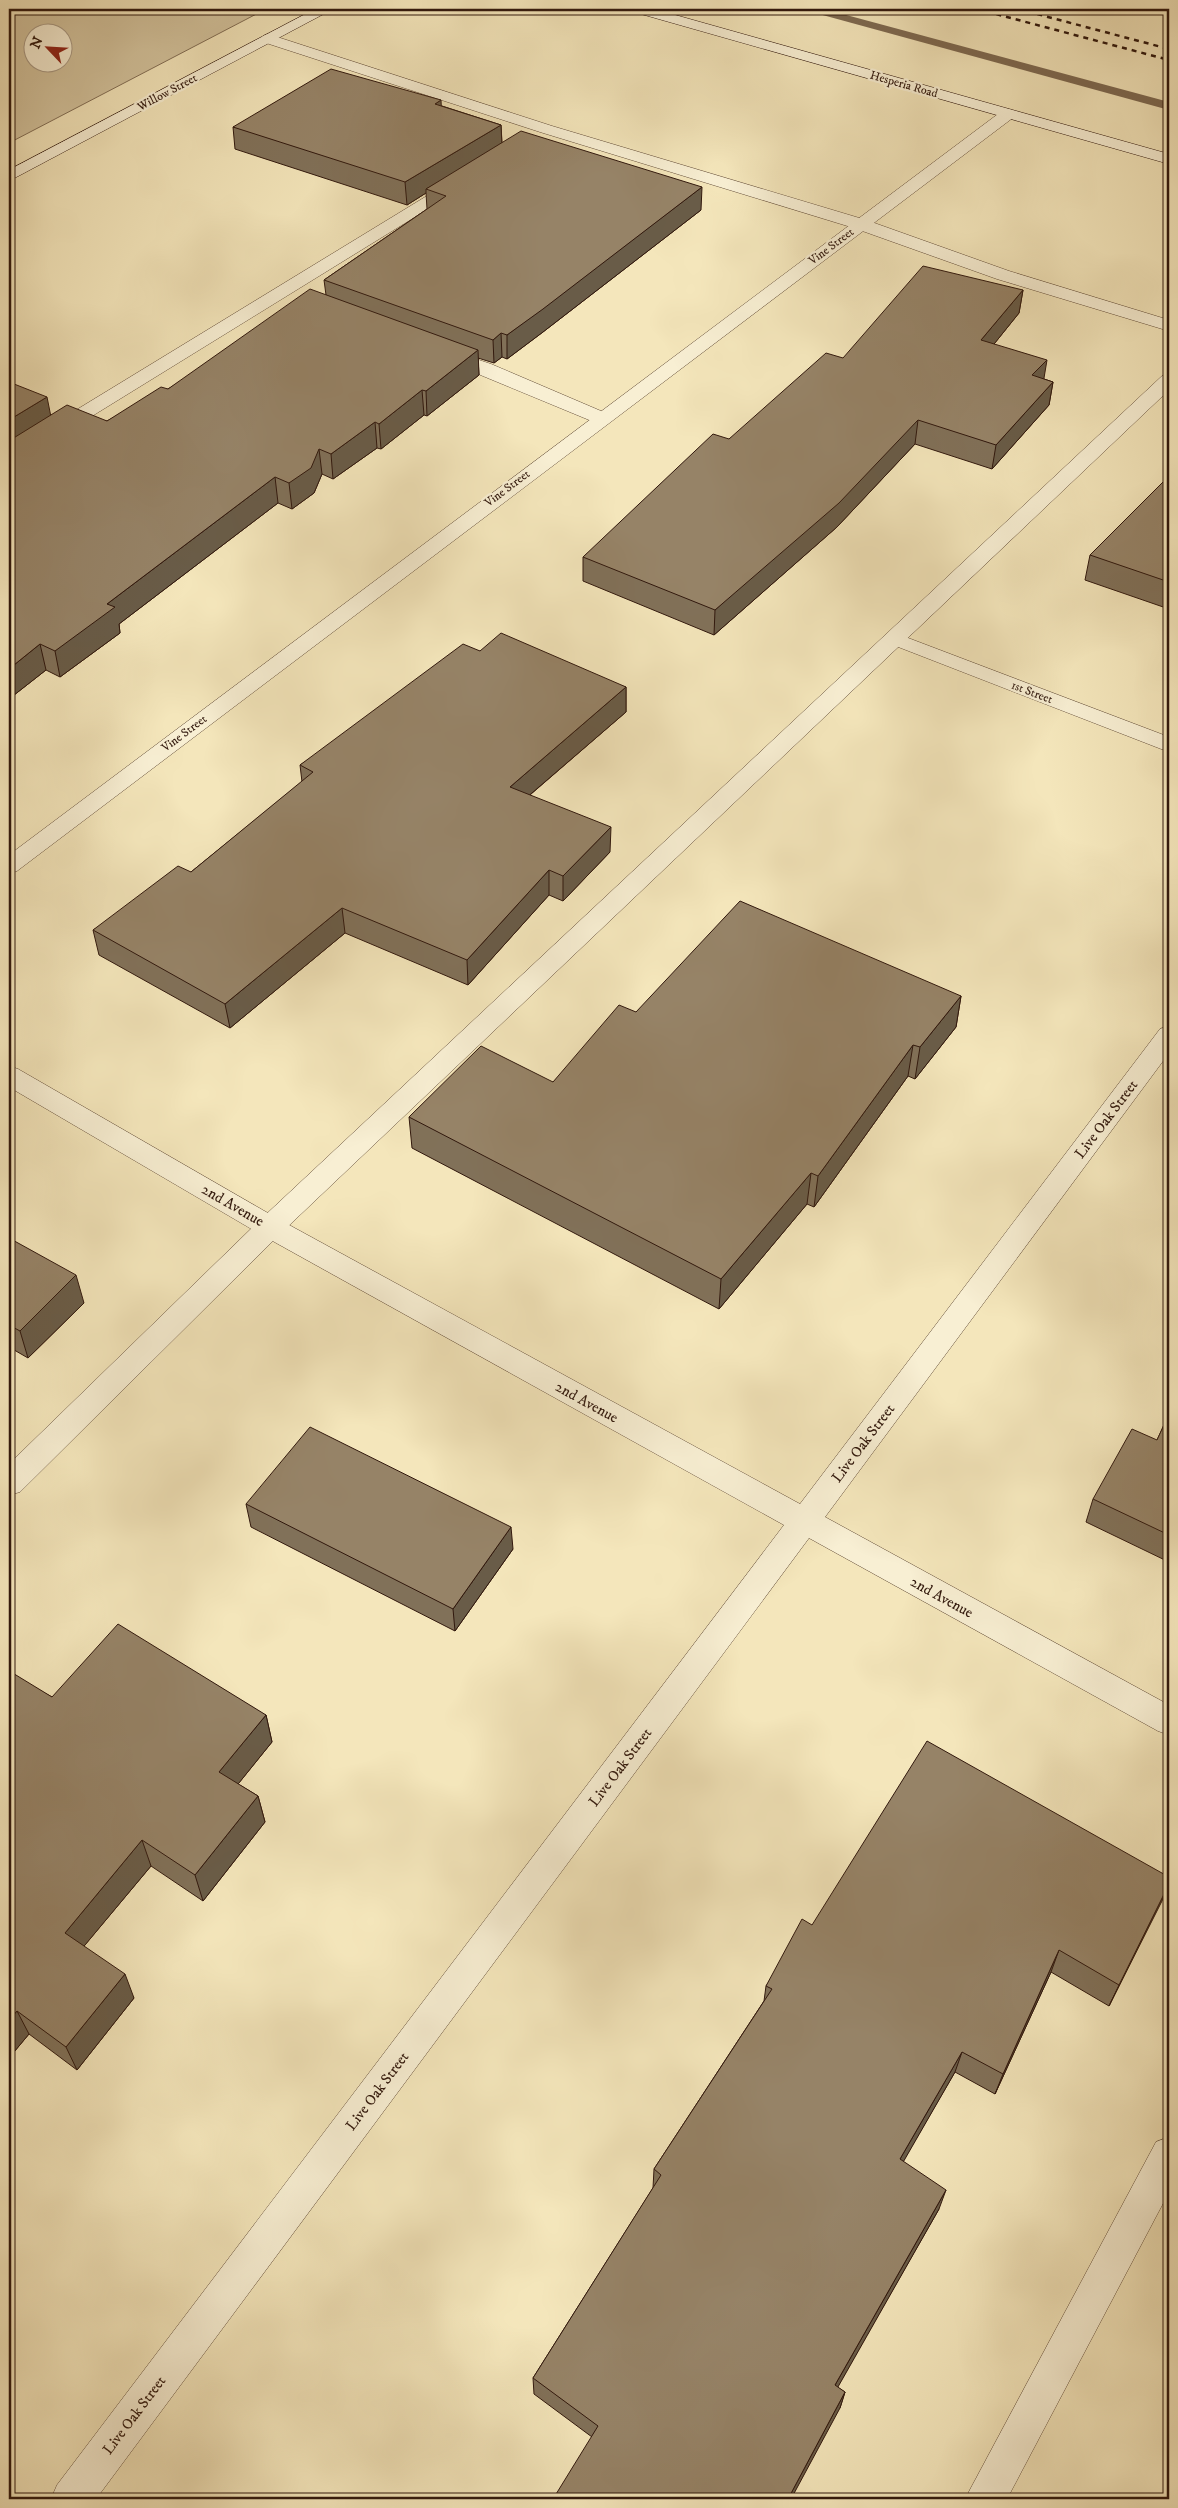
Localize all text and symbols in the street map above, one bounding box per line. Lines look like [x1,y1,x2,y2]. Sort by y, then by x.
north arrow [22,22,72,72]
text: N [27,33,48,52]
street label: Hesperia Road [868,68,940,101]
street label: Willow Street [134,70,200,115]
street label: Vine Street [805,224,857,269]
street label: Vine Street [481,466,533,511]
street label: 1st Street [1009,678,1055,707]
street label: Vine Street [158,711,210,756]
street label: Live Oak Street [1071,1076,1142,1162]
street label: 2nd Avenue [198,1180,267,1231]
street label: 2nd Avenue [552,1377,622,1428]
street label: Live Oak Street [828,1400,899,1486]
street label: 2nd Avenue [907,1572,977,1623]
street label: Live Oak Street [585,1724,656,1810]
street label: Live Oak Street [342,2048,413,2134]
street label: Live Oak Street [99,2372,170,2458]

